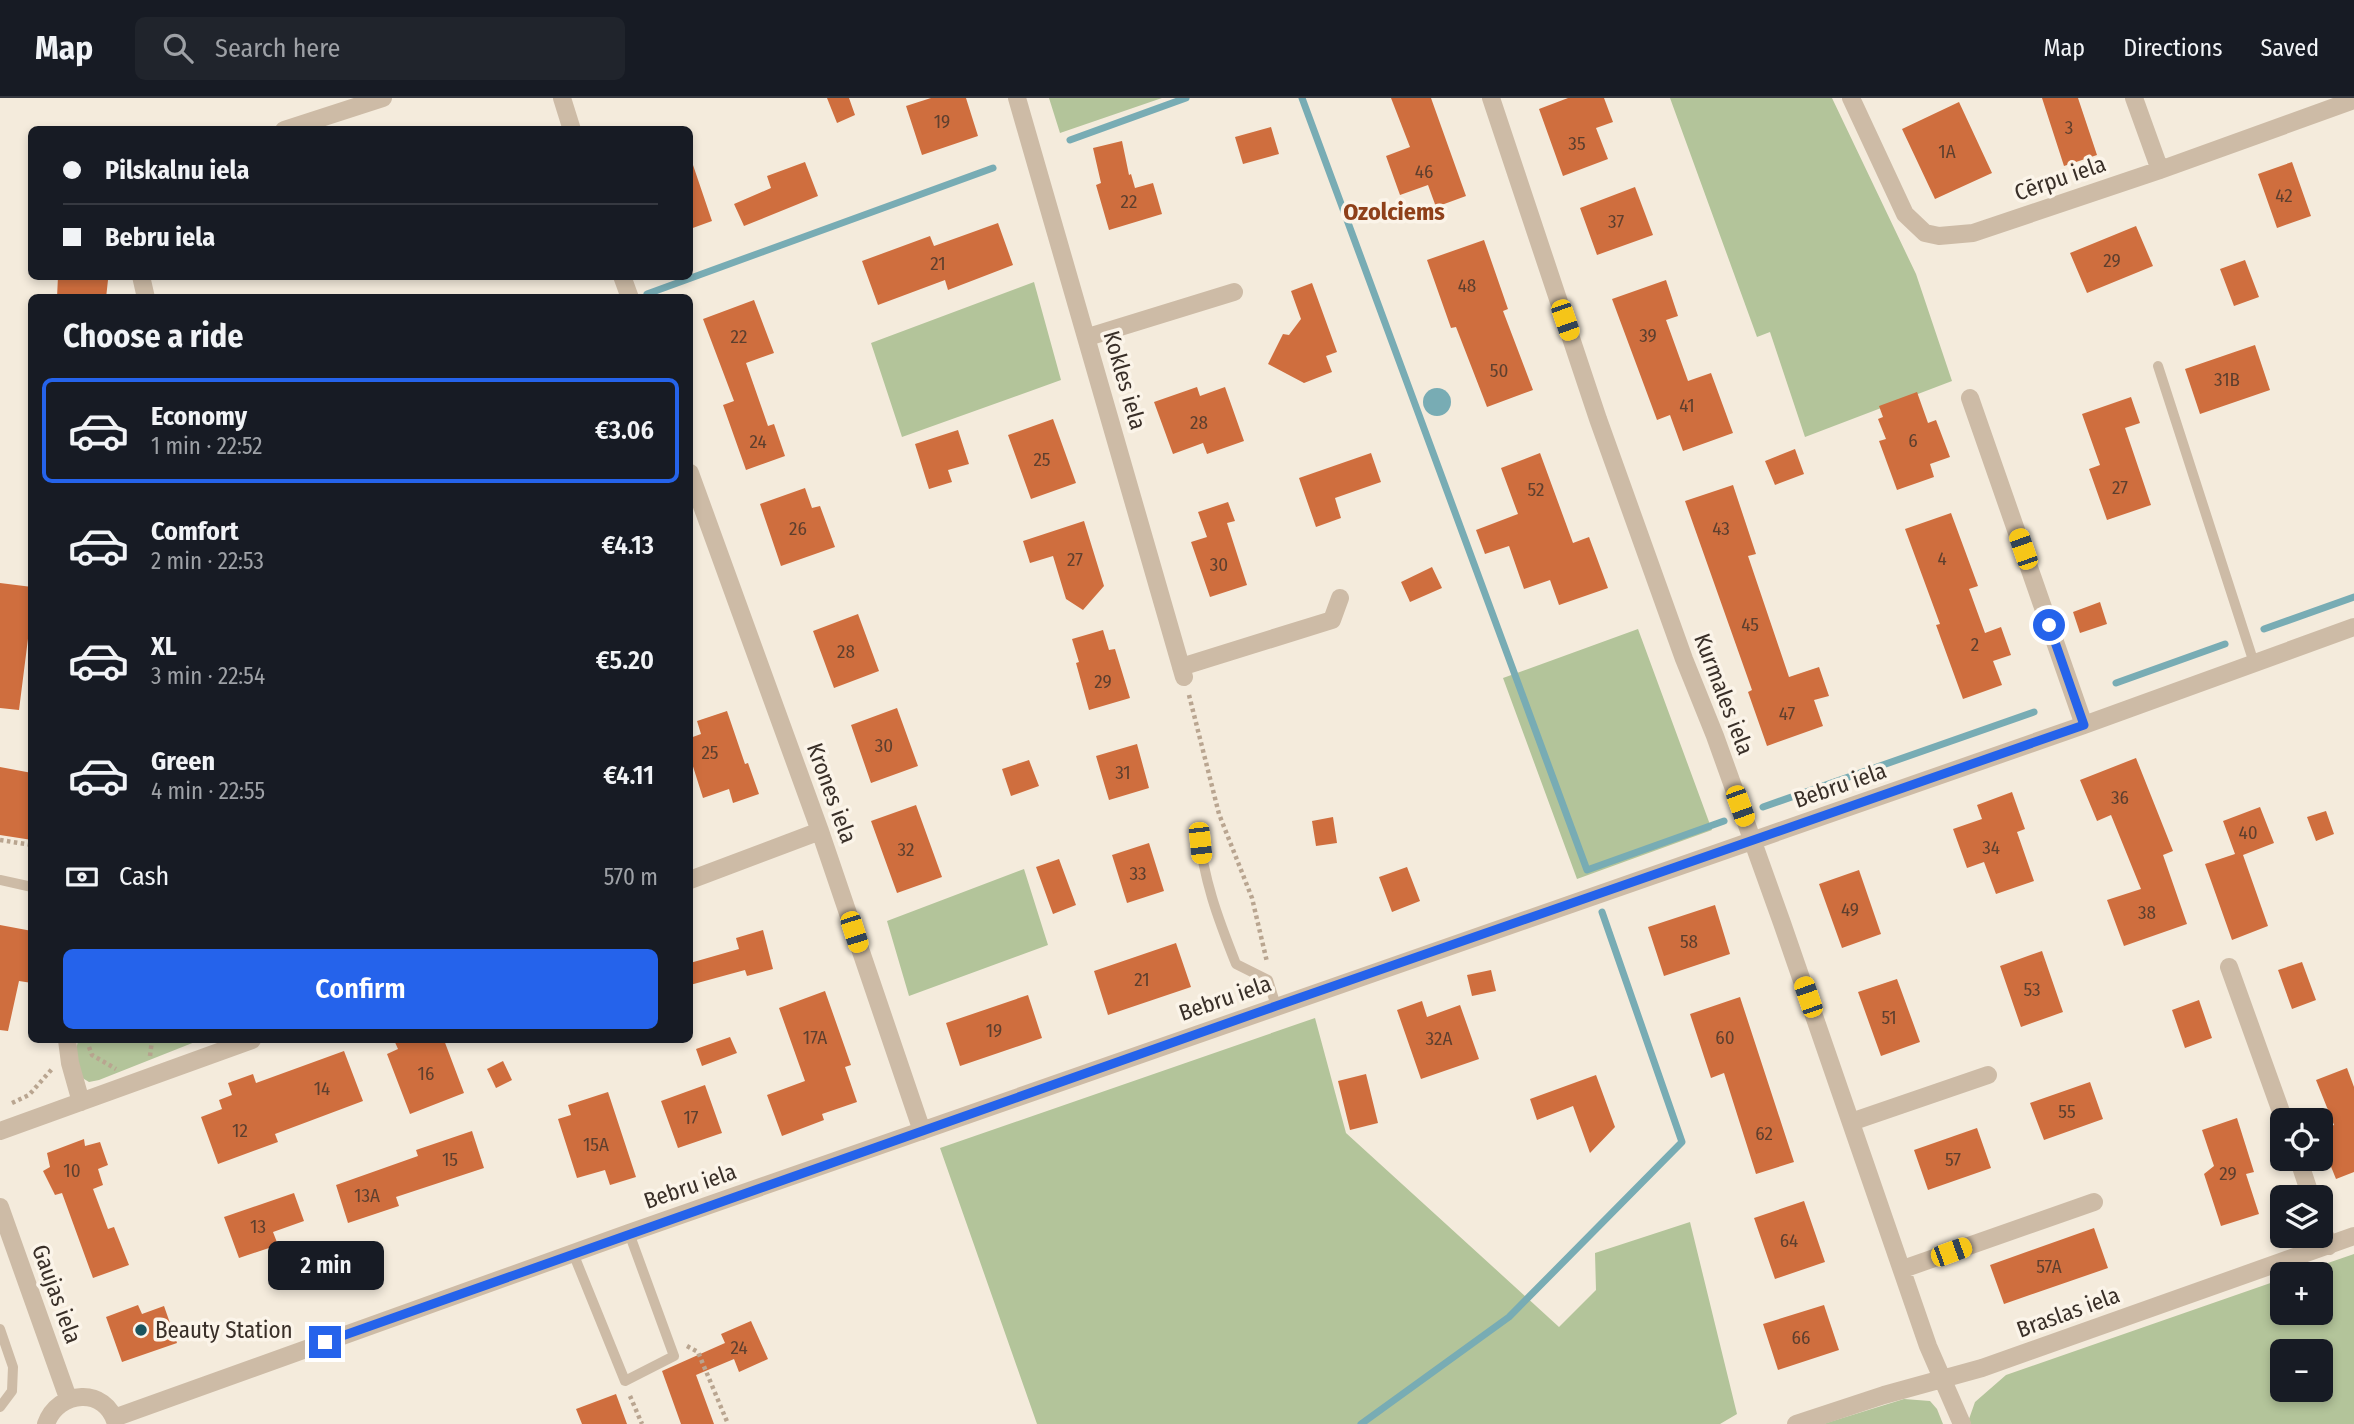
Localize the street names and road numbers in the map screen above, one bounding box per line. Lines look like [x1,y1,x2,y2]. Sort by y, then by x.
street label: Cērpu iela [2011,149,2109,207]
street label: Kokles iela [1098,327,1152,433]
street label: Kurmales iela [1688,629,1760,759]
street label: Krones iela [801,739,863,847]
street label: Bebru iela [1790,756,1890,814]
street label: Bebru iela [1175,969,1275,1027]
street label: Bebru iela [640,1157,740,1215]
street label: Gaujas iela [26,1241,88,1347]
street label: Braslas iela [2013,1280,2123,1344]

